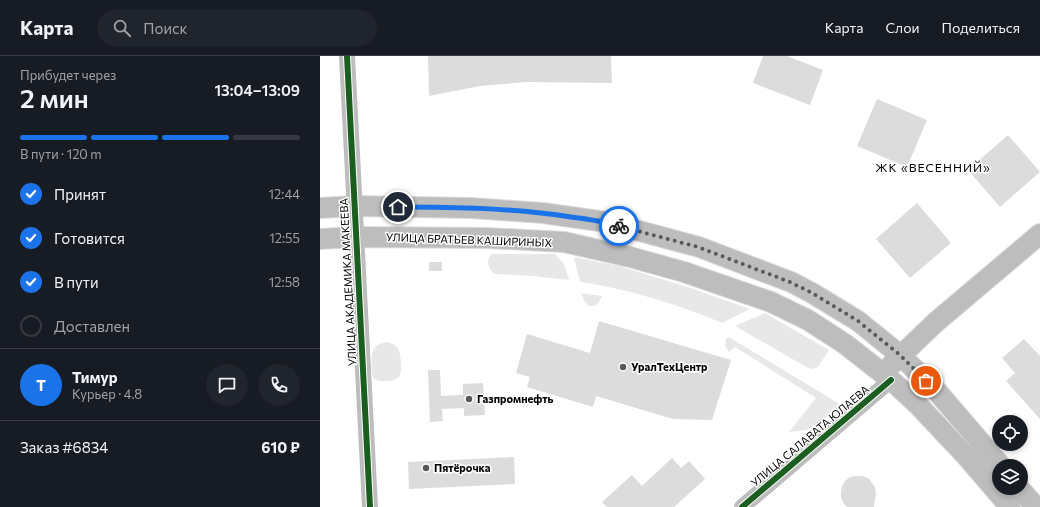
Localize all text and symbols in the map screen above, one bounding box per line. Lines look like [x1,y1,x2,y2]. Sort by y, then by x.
search box [97,10,377,46]
text: Карта [20,16,73,39]
icon: search [111,17,133,39]
text: Поиск [143,19,188,37]
text: Карта [825,19,863,36]
text: Слои [885,19,920,36]
text: Поделиться [942,19,1020,36]
text: Прибудет через [20,67,116,83]
text: 13:04–13:09 [214,81,300,99]
text: 2 мин [20,82,89,113]
text: В пути · 120 m [20,146,102,162]
district label: ЖК «ВЕСЕННИЙ» [875,160,991,174]
icon: check [20,183,42,205]
text: Принят [54,185,106,203]
text: 12:44 [269,186,300,202]
pin [381,190,415,224]
icon: home [387,196,409,218]
street label: УЛИЦА АКАДЕМИКА МАКЕЕВА [337,197,358,366]
courier [599,206,639,246]
icon: bike [608,215,630,237]
icon: check [20,227,42,249]
text: Готовится [54,229,125,247]
text: 12:55 [269,230,300,246]
street label: УЛИЦА БРАТЬЕВ КАШИРИНЫХ [386,230,553,249]
icon: check [20,271,42,293]
text: В пути [54,273,99,291]
text: 12:58 [269,274,300,290]
text: Доставлен [54,317,130,335]
place label: УралТехЦентр [631,360,708,373]
marker: УралТехЦентр [618,362,628,372]
button: chat [206,364,248,406]
button: phone [258,364,300,406]
pin [909,364,943,398]
text: Тимур [72,368,117,386]
icon: bag [915,370,937,392]
text: Т [36,376,46,394]
street label: УЛИЦА САЛАВАТА ЮЛАЕВА [748,382,872,489]
text: Курьер · 4.8 [72,386,142,402]
place label: Газпромнефть [477,392,554,405]
marker: Газпромнефть [464,394,474,404]
map controls [992,415,1028,495]
button: locate [992,415,1028,451]
text: Заказ #6834 [20,438,108,456]
text: 610 ₽ [261,438,300,456]
button: layers [992,459,1028,495]
place label: Пятёрочка [434,461,491,474]
marker: Пятёрочка [421,463,431,473]

